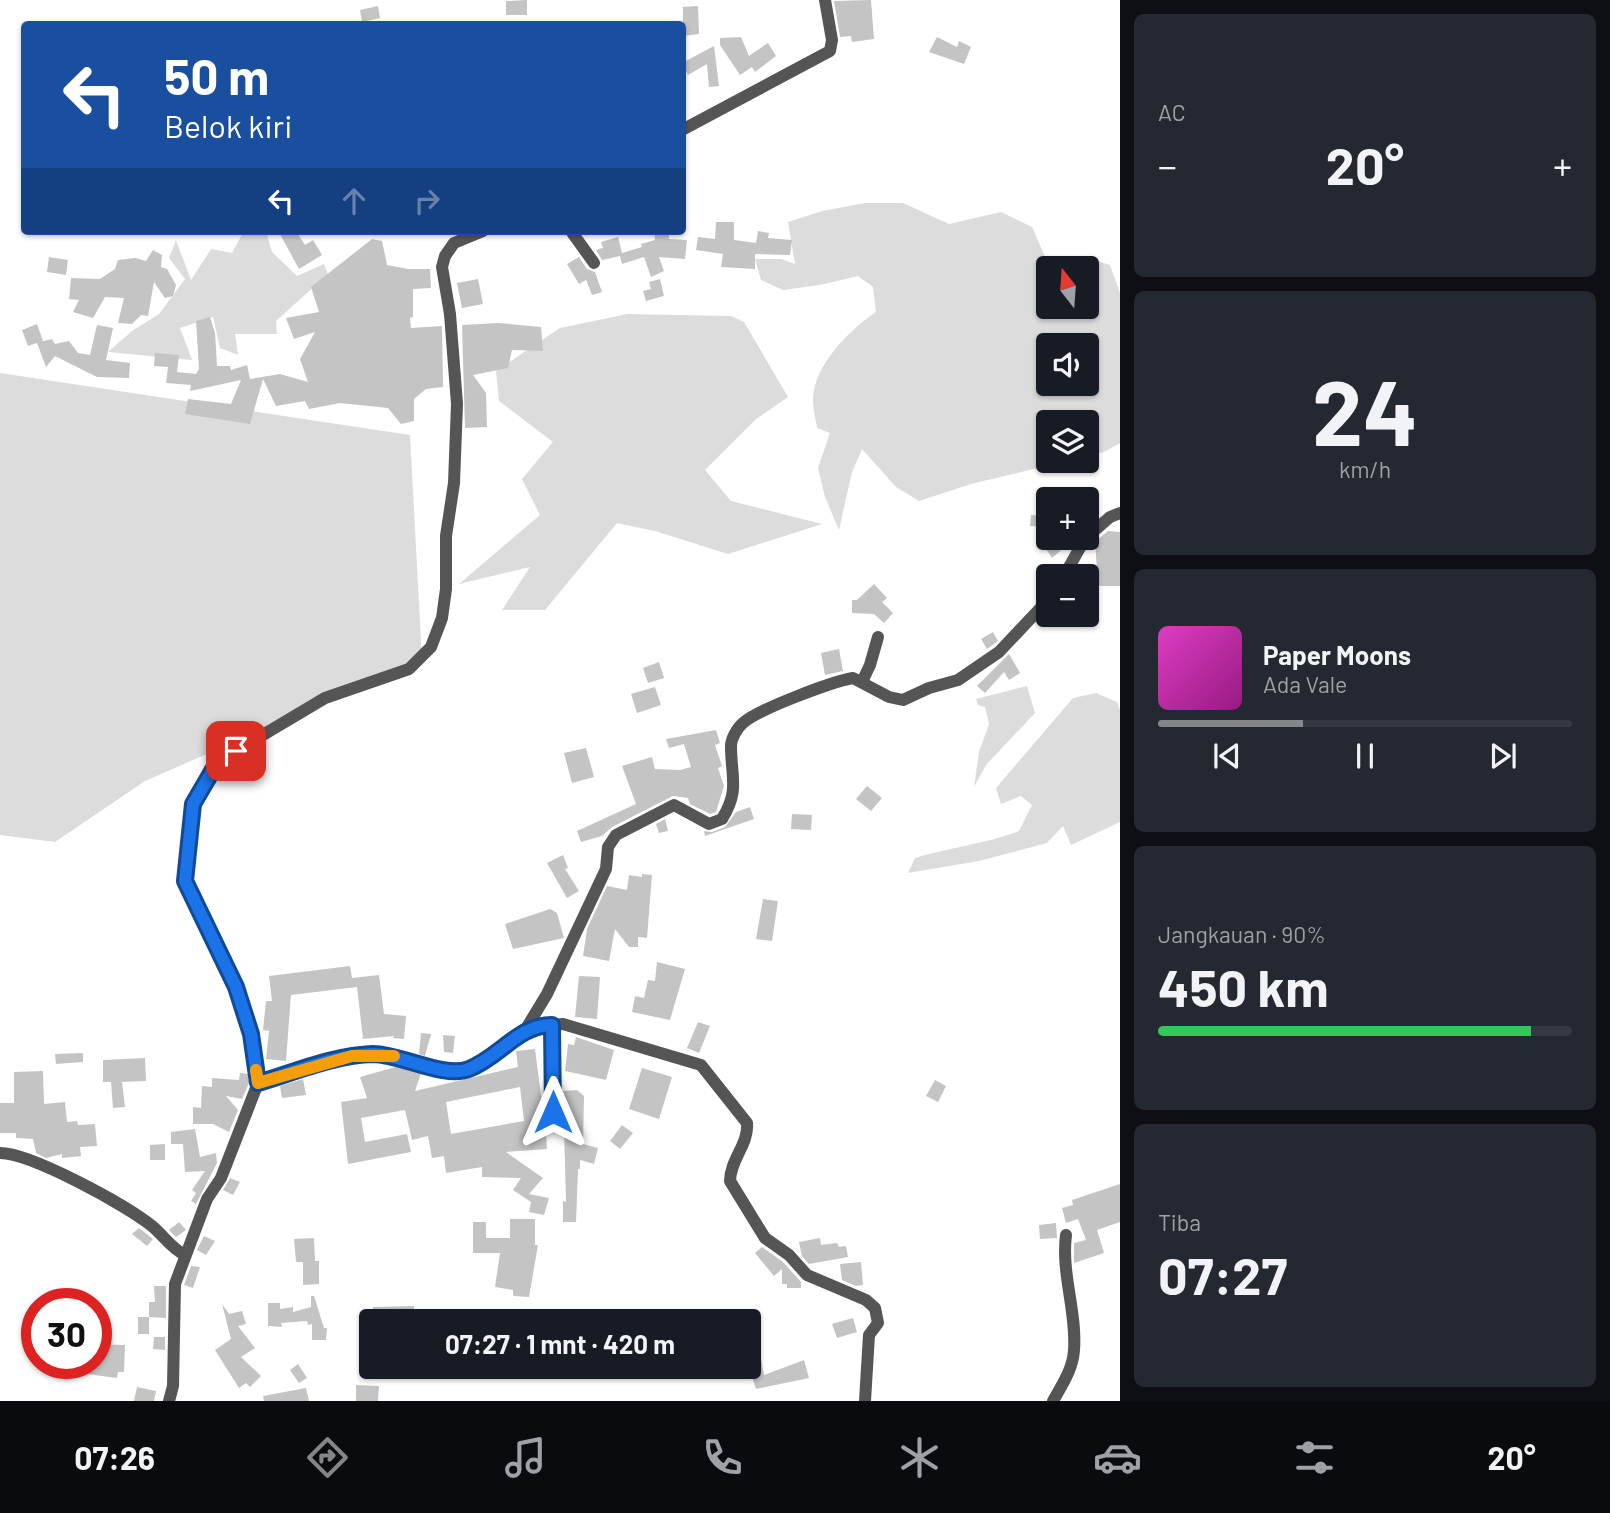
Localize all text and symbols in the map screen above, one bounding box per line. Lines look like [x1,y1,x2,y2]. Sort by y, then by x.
text: 50 m [164,46,269,105]
icon: left [49,49,140,140]
text: AC [1158,98,1186,126]
text: Belok kiri [164,106,292,144]
text: 20° [1326,133,1404,195]
text: − [1158,142,1177,188]
text: + [1553,142,1572,188]
icon: left [262,182,300,220]
icon: ahead [335,182,373,220]
icon: right [408,182,446,220]
north arrow [1036,256,1099,318]
map controls [1036,256,1099,627]
button: sound [1036,333,1099,396]
text: 24 [1312,355,1418,464]
button: layers [1036,410,1099,473]
text: km/h [1339,455,1391,483]
button: + [1036,487,1099,550]
button: − [1036,564,1099,627]
text: Paper Moons [1263,639,1411,670]
text: Ada Vale [1263,670,1347,698]
pin [206,721,266,781]
icon: arrive [217,732,255,770]
icon: previous [1208,737,1246,775]
icon: pause [1346,737,1384,775]
icon: next [1484,737,1522,775]
text: Jangkauan · 90% [1158,920,1326,948]
text: 450 km [1158,955,1329,1017]
position arrow [516,1075,590,1149]
text: Tiba [1158,1208,1201,1236]
text: 07:27 [1158,1243,1287,1305]
speed limit sign: 30 [21,1288,112,1379]
text: 07:27 · 1 mnt · 420 m [445,1328,675,1359]
icon: directions [303,1433,352,1482]
icon: music [501,1433,550,1482]
icon: phone [698,1433,747,1482]
icon: climate [895,1433,944,1482]
icon: car [1093,1433,1142,1482]
icon: filters [1290,1433,1339,1482]
text: 07:26 [74,1438,155,1476]
text: 20° [1488,1438,1536,1476]

